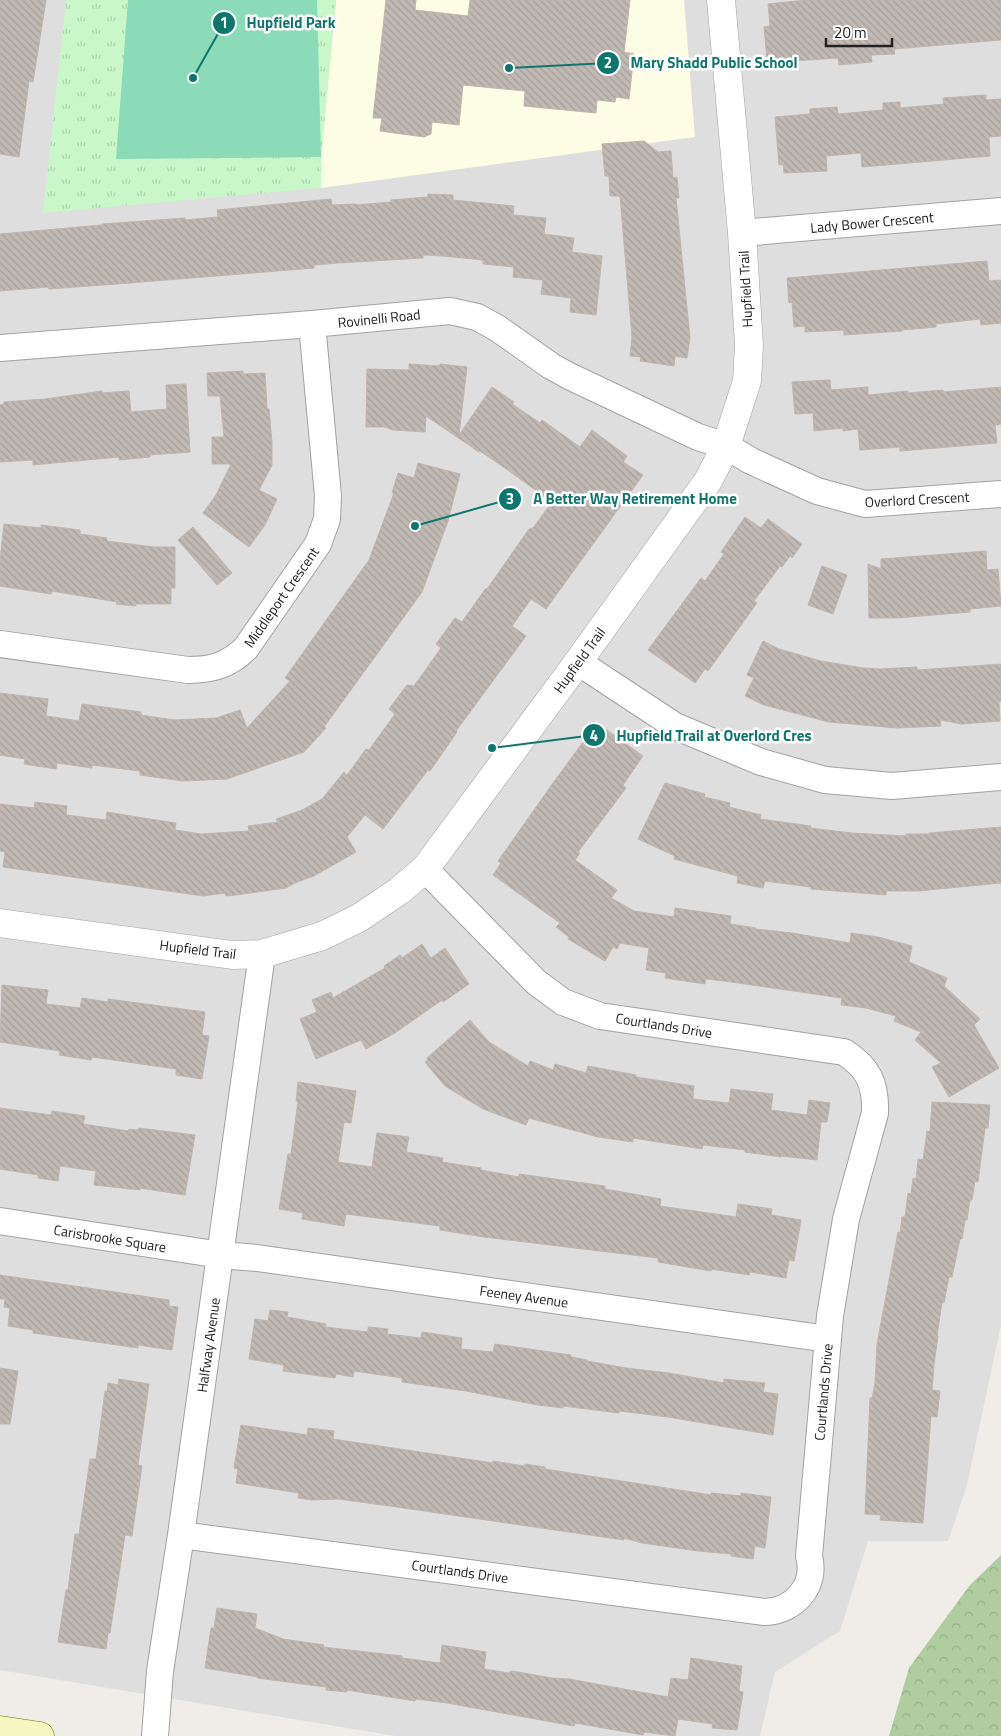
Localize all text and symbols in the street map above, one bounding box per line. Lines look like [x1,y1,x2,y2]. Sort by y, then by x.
callout: Hupfield Park [212,8,346,38]
text: 1 [220,11,228,34]
text: Hupfield Park [247,11,336,34]
scale bar [826,15,892,47]
text: 20 m [834,21,867,44]
callout: Mary Shadd Public School [596,48,808,78]
text: 2 [604,51,612,74]
text: Mary Shadd Public School [630,51,798,74]
street label: Lady Bower Crescent [809,206,935,238]
street label: Hupfield Trail [732,250,758,328]
street label: Rovinelli Road [337,303,421,333]
callout: A Better Way Retirement Home [498,484,746,514]
street label: Overlord Crescent [864,486,970,512]
text: 3 [506,487,514,510]
text: A Better Way Retirement Home [533,487,737,510]
street label: Middleport Crescent [238,542,324,652]
street label: Hupfield Trail [548,623,610,697]
callout: Hupfield Trail at Overlord Cres [581,720,821,750]
text: 4 [590,724,598,747]
text: Hupfield Trail at Overlord Cres [616,724,812,747]
street label: Hupfield Trail [158,934,238,964]
street label: Courtlands Drive [614,1007,714,1043]
street label: Carisbrooke Square [52,1219,168,1257]
street label: Feeney Avenue [478,1279,570,1313]
street label: Halfway Avenue [191,1296,225,1394]
street label: Courtlands Drive [808,1343,838,1441]
street label: Courtlands Drive [410,1554,510,1588]

